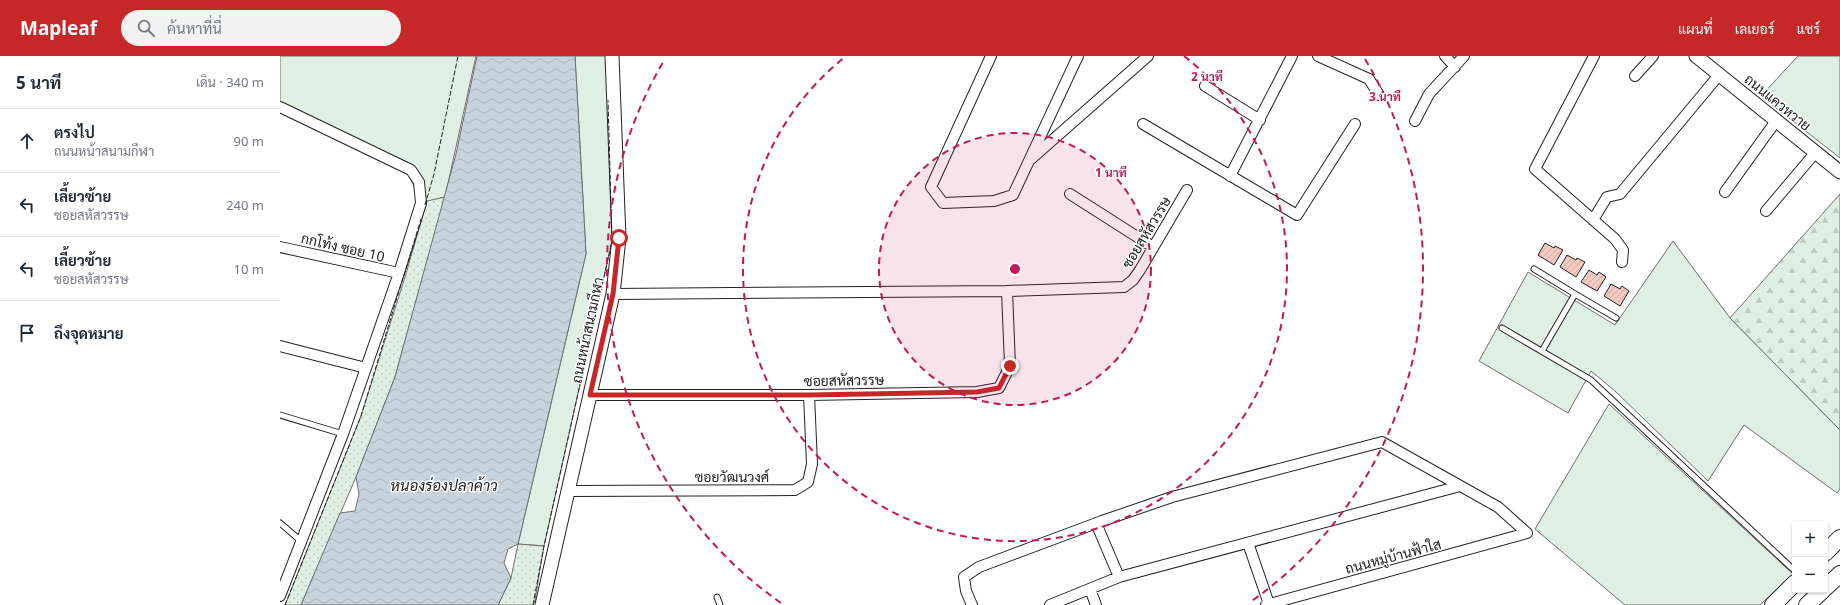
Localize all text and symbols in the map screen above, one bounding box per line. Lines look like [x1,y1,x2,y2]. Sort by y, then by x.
search box [121,10,401,46]
text: Mapleaf [20,15,97,41]
icon: search [135,17,157,39]
text: ค้นหาที่นี่ [167,18,222,38]
text: แผนที่ [1678,19,1713,38]
text: เลเยอร์ [1735,19,1775,38]
text: แชร์ [1797,19,1820,38]
text: 2 นาที [1191,68,1223,85]
street label: ถนนแควหวาย [1741,69,1815,135]
text: 5 นาที [16,71,61,94]
text: เดิน · 340 m [196,73,264,91]
text: 3 นาที [1369,88,1401,105]
text: ตรงไป [54,122,95,142]
icon: ahead [16,130,38,152]
text: 90 m [234,132,264,150]
text: ถนนหน้าสนามกีฬา [54,142,154,160]
text: 1 นาที [1095,164,1127,181]
text: เลี้ยวซ้าย [54,186,111,206]
street label: ซอยสหัสวรรษ [1117,192,1175,271]
icon: left [16,194,38,216]
text: 240 m [226,196,264,214]
text: ซอยสหัสวรรษ [54,206,128,224]
street label: กกโท้ง ซอย 10 [299,228,387,266]
route start [610,229,628,247]
text: เลี้ยวซ้าย [54,250,111,270]
icon: left [16,258,38,280]
text: 10 m [234,260,264,278]
centre of rings [1008,262,1022,276]
text: ซอยสหัสวรรษ [54,270,128,288]
street label: ถนนหน้าสนามกีฬา [566,275,608,385]
icon: arrive [16,322,38,344]
text: ถึงจุดหมาย [54,323,124,343]
route end [1001,357,1019,375]
street label: ซอยสหัสวรรษ [804,370,885,390]
street label: ซอยวัฒนวงศ์ [695,467,769,486]
water label: หนองร่องปลาค้าว [390,475,498,495]
map controls [1792,521,1828,593]
button: + [1792,521,1828,557]
street label: ถนนหมู่บ้านฟ้าใส [1343,534,1443,579]
button: − [1792,557,1828,593]

